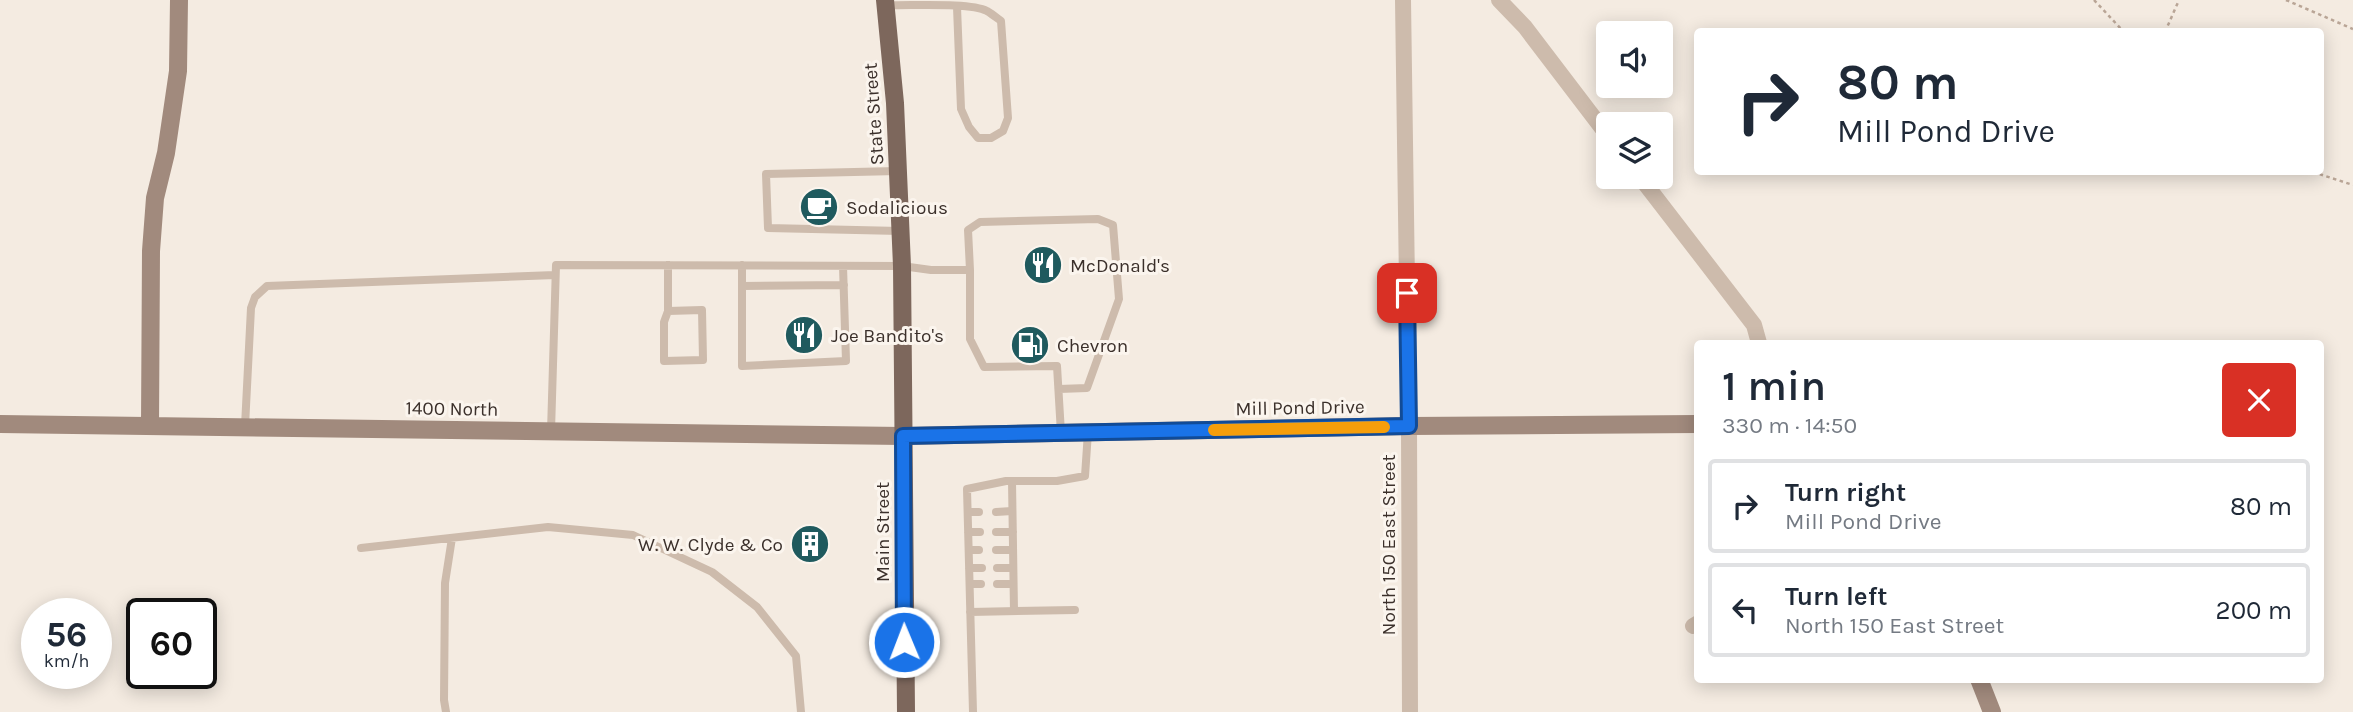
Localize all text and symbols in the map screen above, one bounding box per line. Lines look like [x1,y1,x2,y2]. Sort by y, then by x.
map controls [1596,21,1673,189]
button: sound [1596,21,1673,98]
text: 80 m [1837,54,1959,111]
icon: right [1722,56,1813,147]
street label: State Street [859,62,889,166]
button: layers [1596,112,1673,189]
text: Mill Pond Drive [1837,113,2055,150]
cafe icon: Sodalicious [798,186,840,228]
place label: Sodalicious [846,197,948,219]
restaurant icon: McDonald's [1022,244,1064,286]
place label: McDonald's [1070,255,1170,277]
pin [1377,263,1437,323]
icon: arrive [1388,274,1426,312]
restaurant icon: Joe Bandito's [783,314,825,356]
fuel station icon: Chevron [1009,324,1051,366]
place label: Joe Bandito's [831,325,944,347]
place label: Chevron [1057,335,1128,357]
text: 1 min [1722,361,1826,411]
button: close [2222,363,2296,437]
street label: Mill Pond Drive [1235,396,1365,420]
street label: 1400 North [405,397,499,421]
text: 330 m · 14:50 [1722,412,1857,439]
street label: North 150 East Street [1378,454,1400,636]
text: Turn right [1785,477,1906,508]
street label: Main Street [872,482,894,582]
icon: right [1726,487,1764,525]
text: 80 m [2230,491,2292,522]
text: Mill Pond Drive [1785,508,1942,535]
building icon: W. W. Clyde & Co [789,523,831,565]
place label: W. W. Clyde & Co [638,534,783,556]
text: Turn left [1785,581,1887,612]
icon: left [1726,591,1764,629]
text: 200 m [2216,595,2292,626]
speed limit sign: 60 [126,598,217,689]
position arrow [867,605,941,679]
text: North 150 East Street [1785,612,2004,639]
text: 56 [46,614,87,655]
text: km/h [44,650,89,672]

